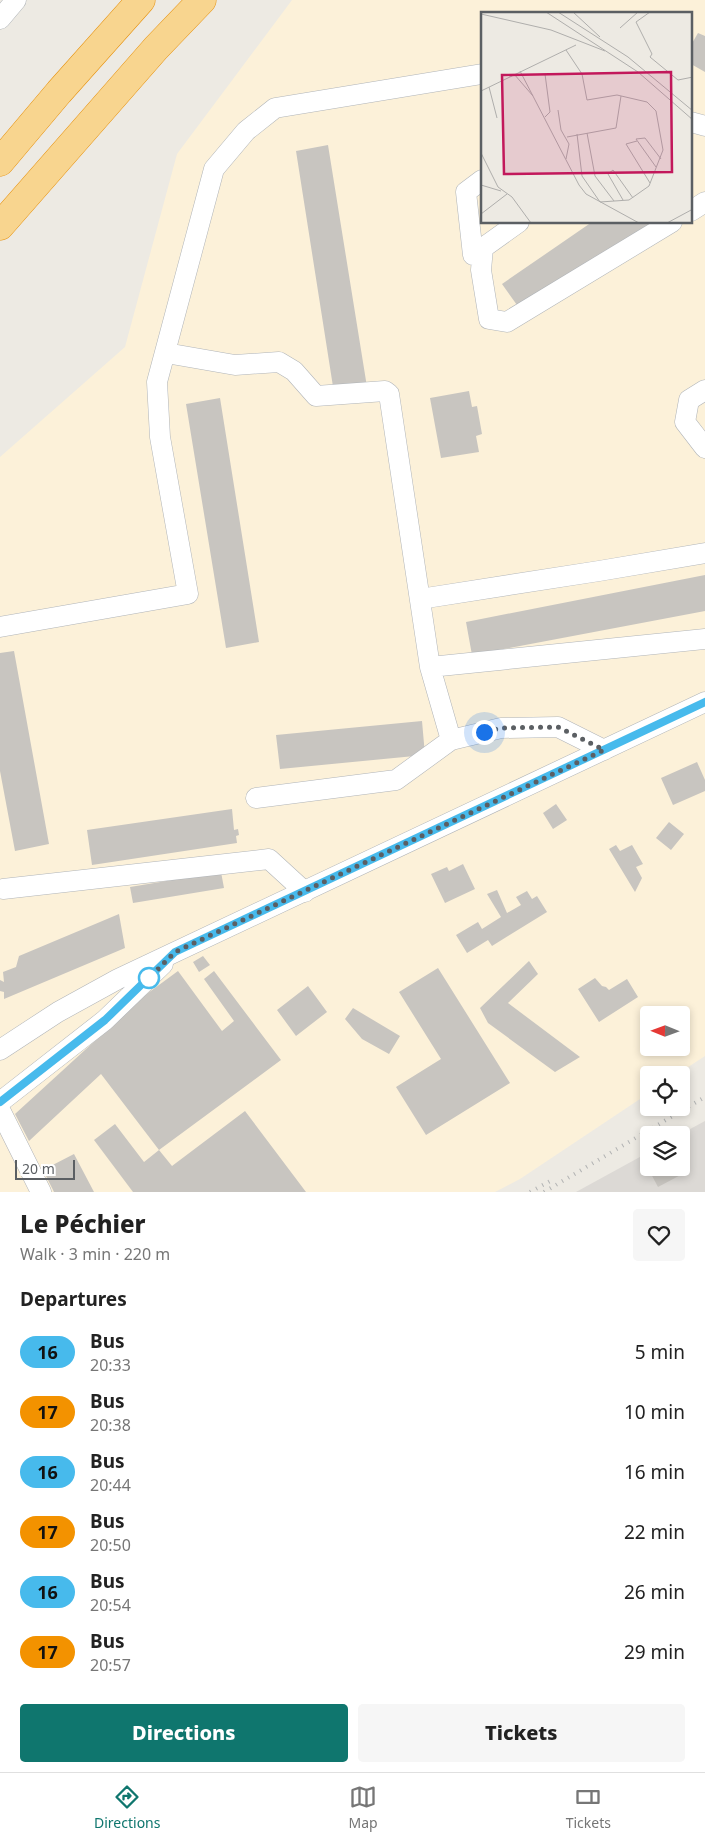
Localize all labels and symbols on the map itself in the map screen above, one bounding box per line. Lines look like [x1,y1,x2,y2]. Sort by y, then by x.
inset map [481,12,692,224]
your location [472,720,497,745]
unlabelled marker [138,967,160,989]
north arrow [640,1006,690,1056]
scale bar [15,1157,75,1180]

